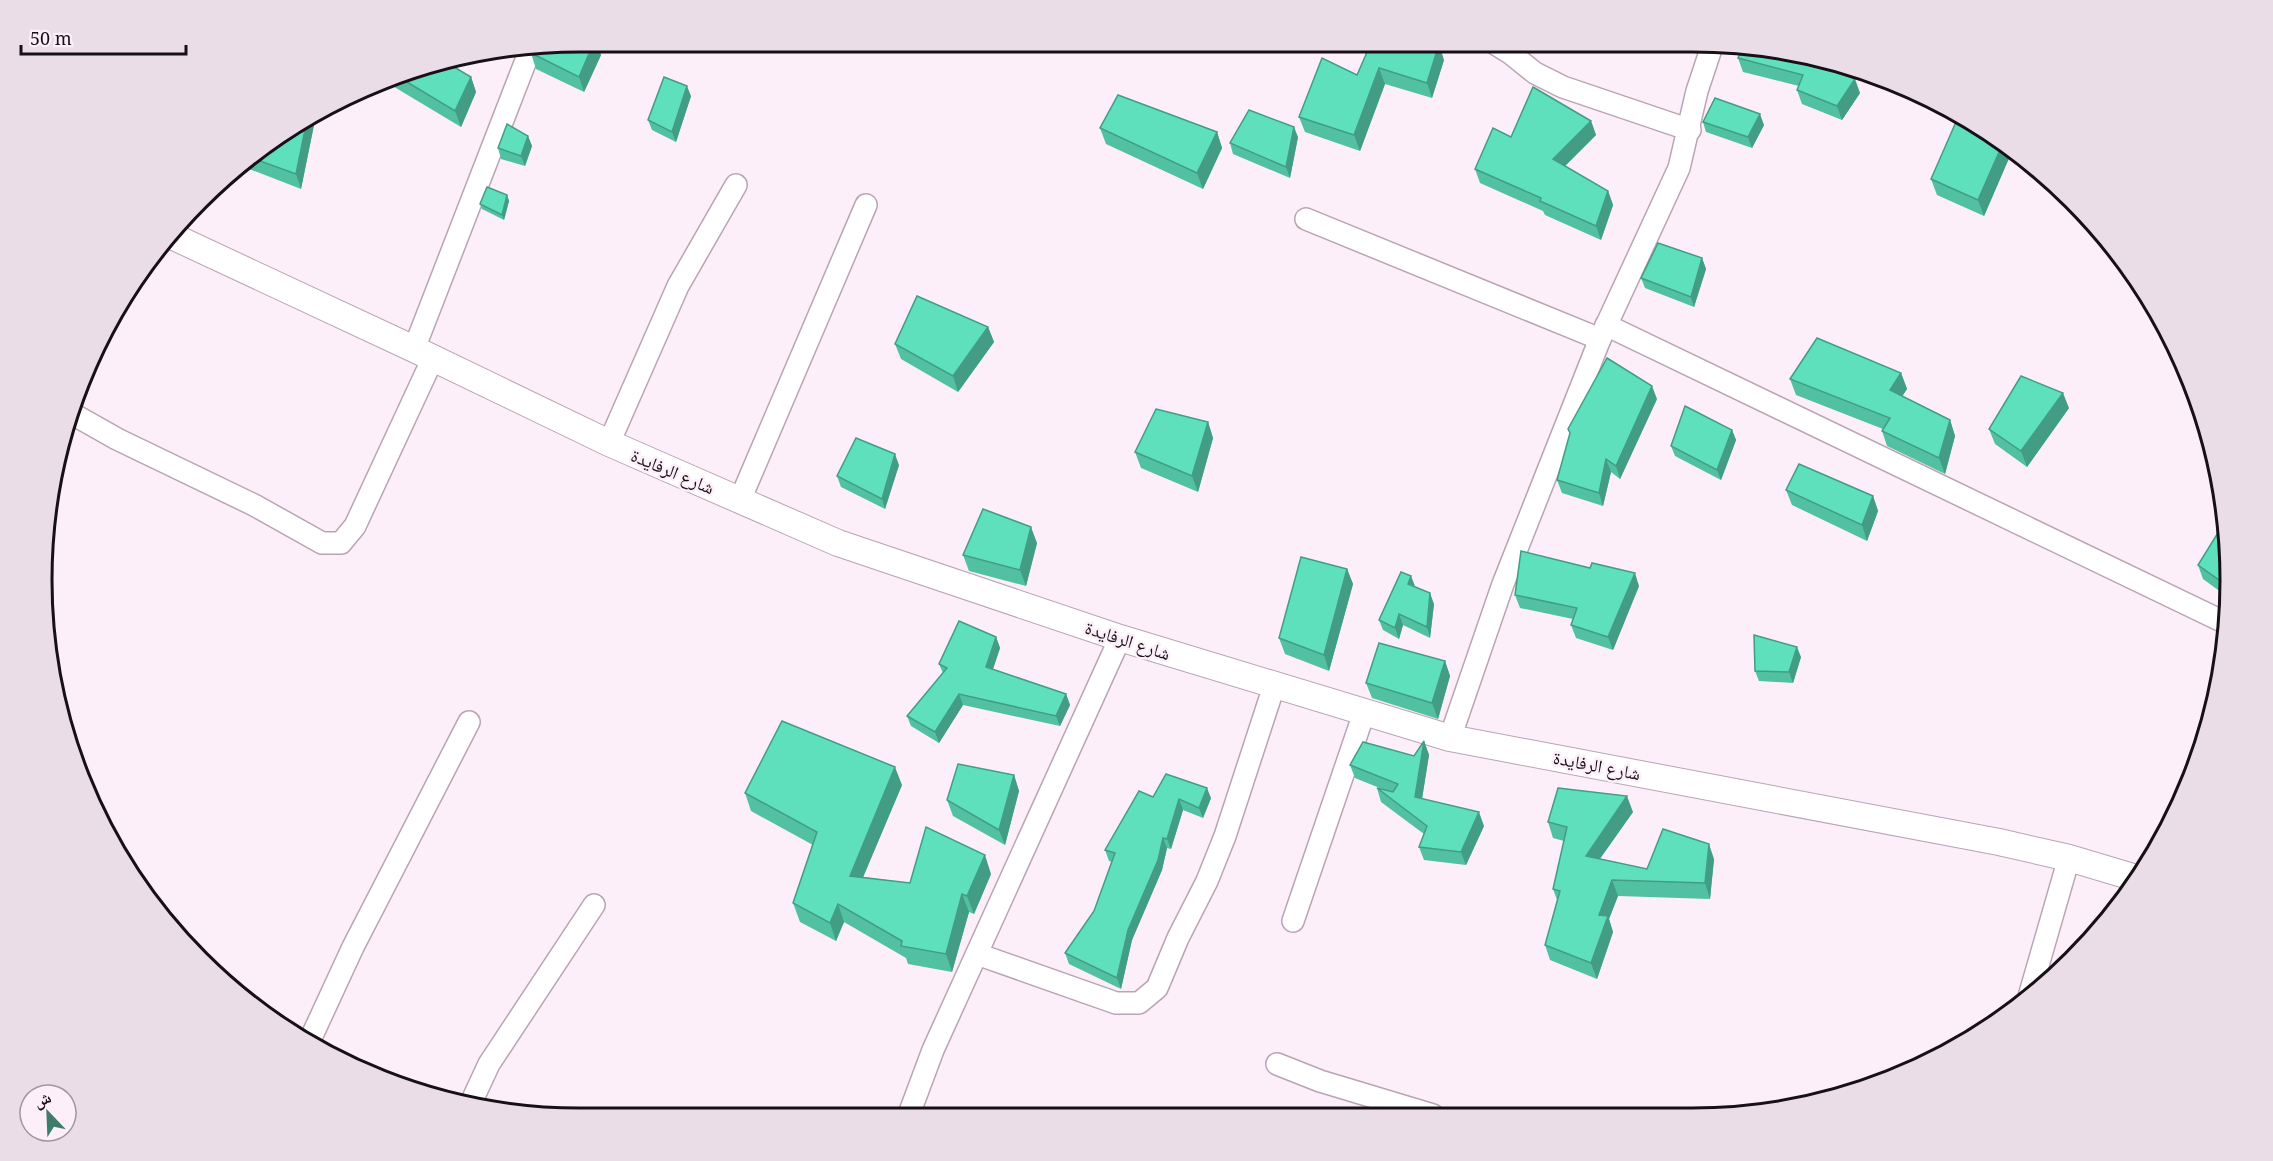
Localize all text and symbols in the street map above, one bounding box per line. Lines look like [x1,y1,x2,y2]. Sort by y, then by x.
scale bar [21,18,186,56]
text: 50 m [30,26,72,50]
street label: شارع الرفايدة [628,443,718,499]
street label: شارع الرفايدة [1082,615,1174,665]
street label: شارع الرفايدة [1551,745,1643,785]
north arrow [18,1083,78,1143]
text: ش [30,1086,54,1113]

